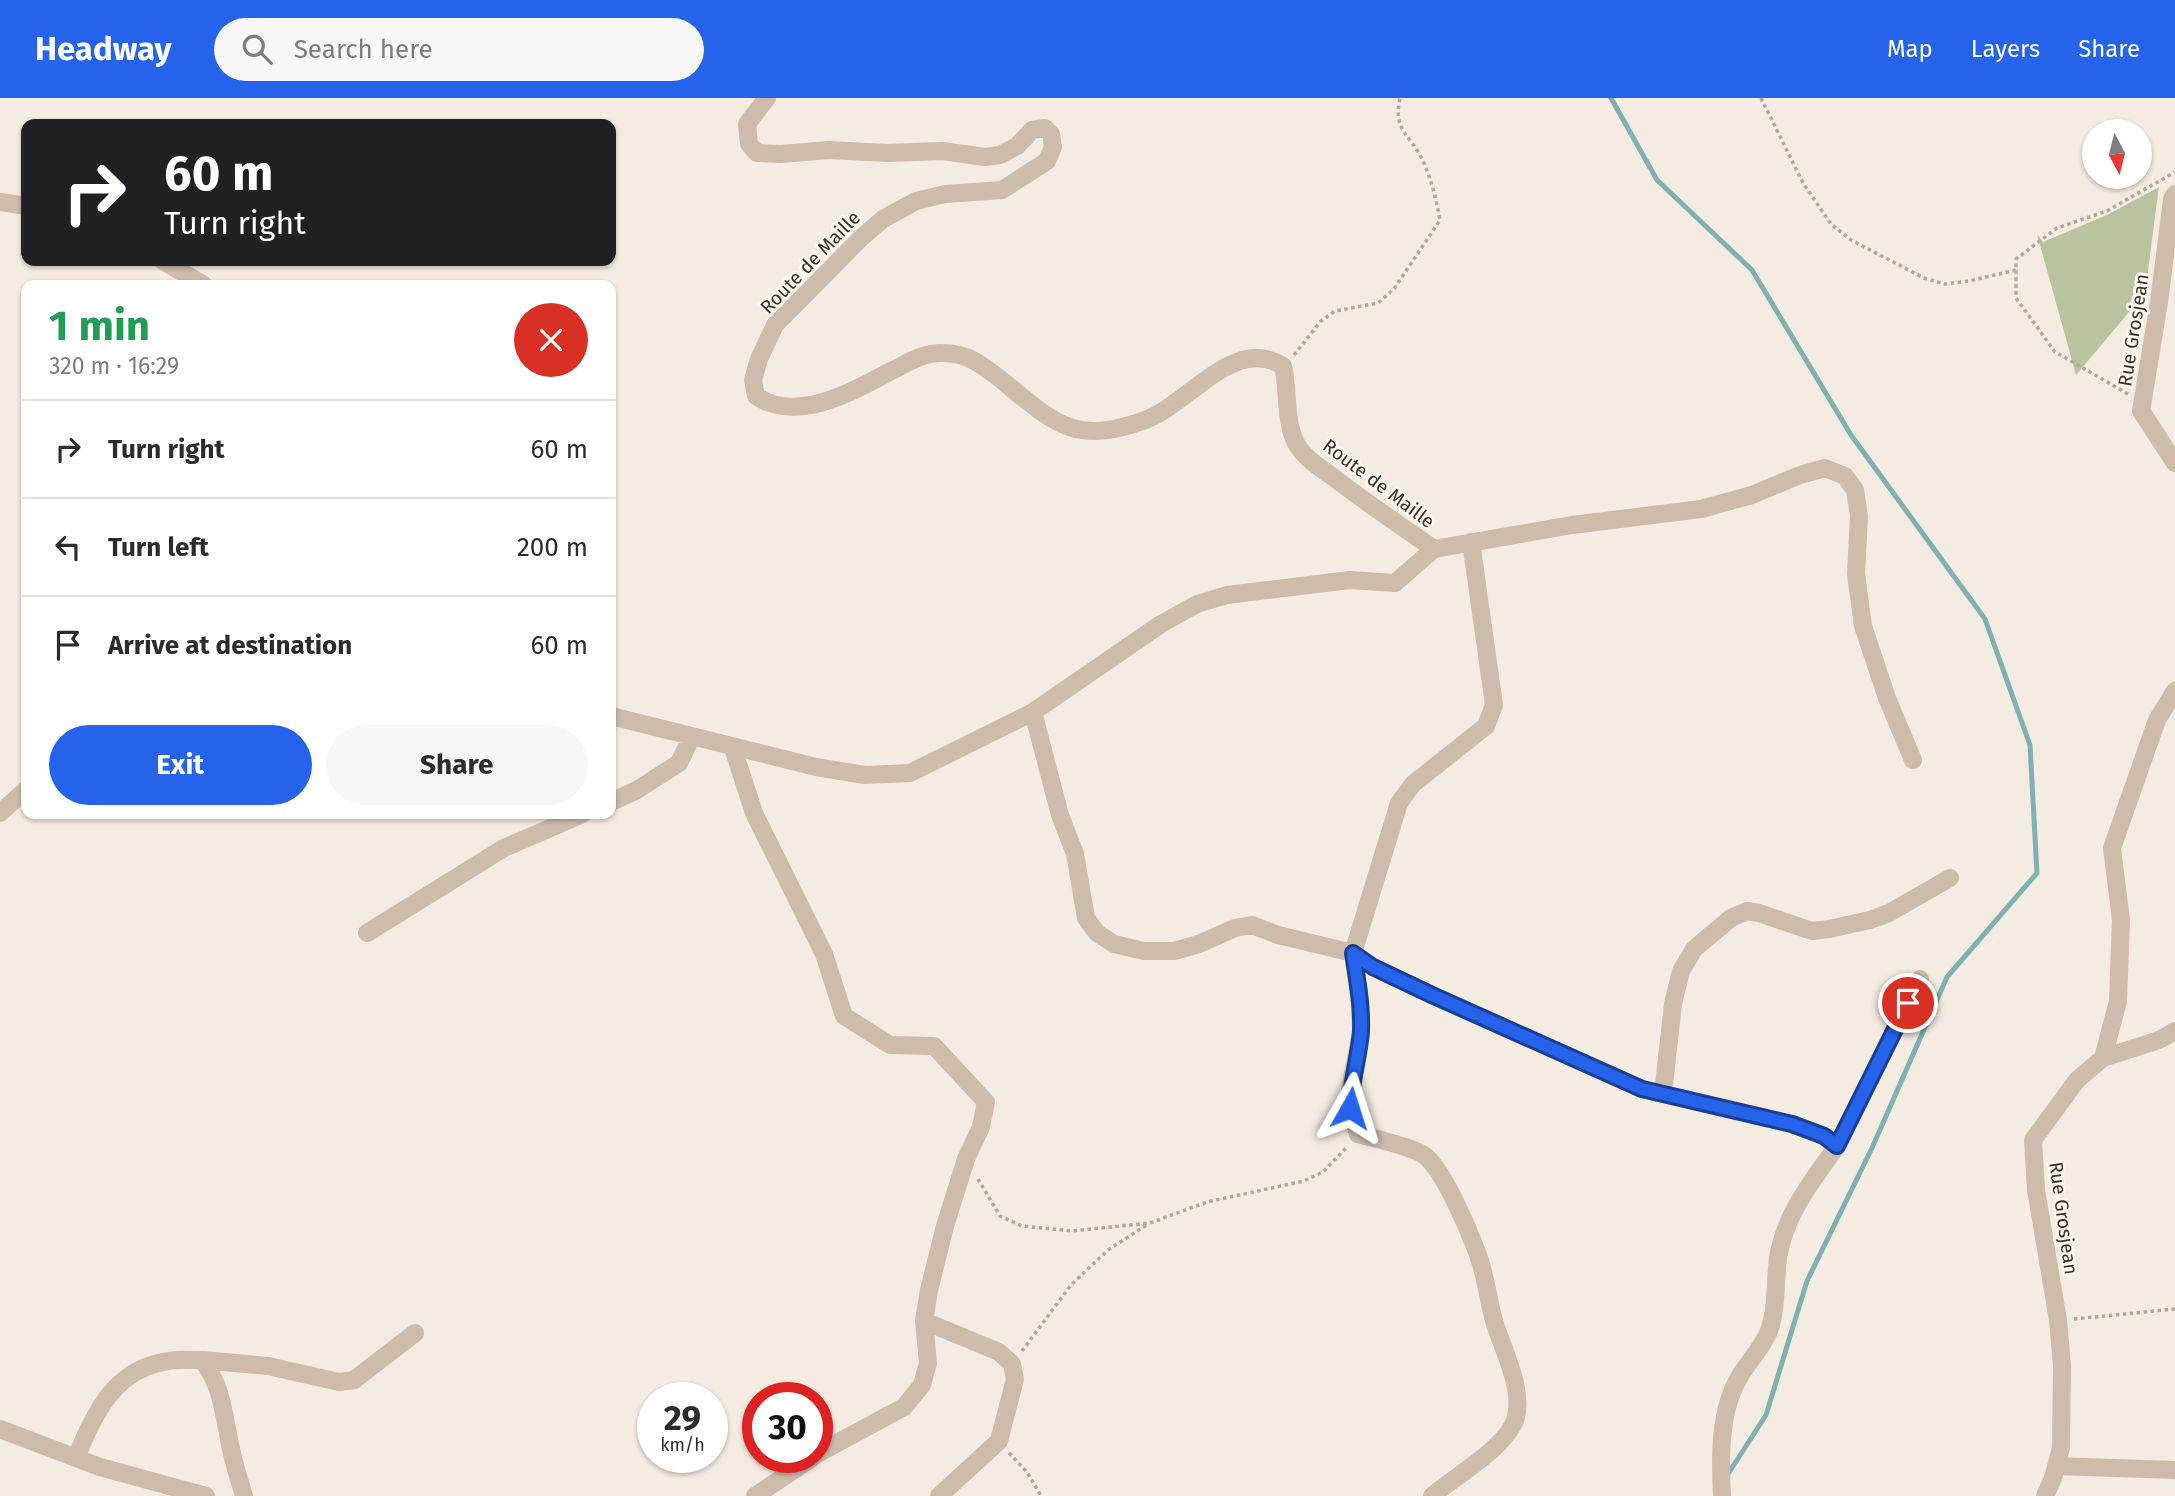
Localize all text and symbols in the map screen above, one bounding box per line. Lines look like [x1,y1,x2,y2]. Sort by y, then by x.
search box [214,18,704,81]
text: Headway [35,29,172,69]
icon: search [238,30,276,68]
text: Search here [294,34,433,65]
text: Map [1887,35,1933,63]
text: Layers [1971,35,2040,63]
text: Share [2078,35,2140,63]
north arrow [2082,119,2152,189]
map controls [2082,119,2152,189]
text: 60 m [164,144,273,203]
icon: right [49,147,140,238]
text: Turn right [164,204,306,242]
street label: Route de Maille [756,206,865,319]
street label: Rue Grosjean [2113,272,2154,388]
text: 1 min [49,301,150,351]
button: close [514,303,588,377]
text: 320 m · 16:29 [49,352,179,380]
icon: right [49,430,87,468]
text: Turn right [108,434,225,465]
text: 60 m [530,434,588,465]
street label: Route de Maille [1318,434,1439,533]
icon: left [49,528,87,566]
text: Turn left [108,532,209,563]
text: 200 m [517,532,588,563]
icon: arrive [49,626,87,664]
text: Arrive at destination [108,630,352,661]
text: 60 m [530,630,588,661]
button: Exit [49,725,312,805]
button: Share [326,725,588,805]
pin [1878,973,1938,1033]
icon: arrive [1889,984,1927,1022]
position arrow [1313,1071,1387,1145]
street label: Rue Grosjean [2044,1160,2083,1276]
speed limit sign: 30 [742,1382,833,1473]
text: 29 [664,1397,701,1439]
text: km/h [660,1434,705,1456]

